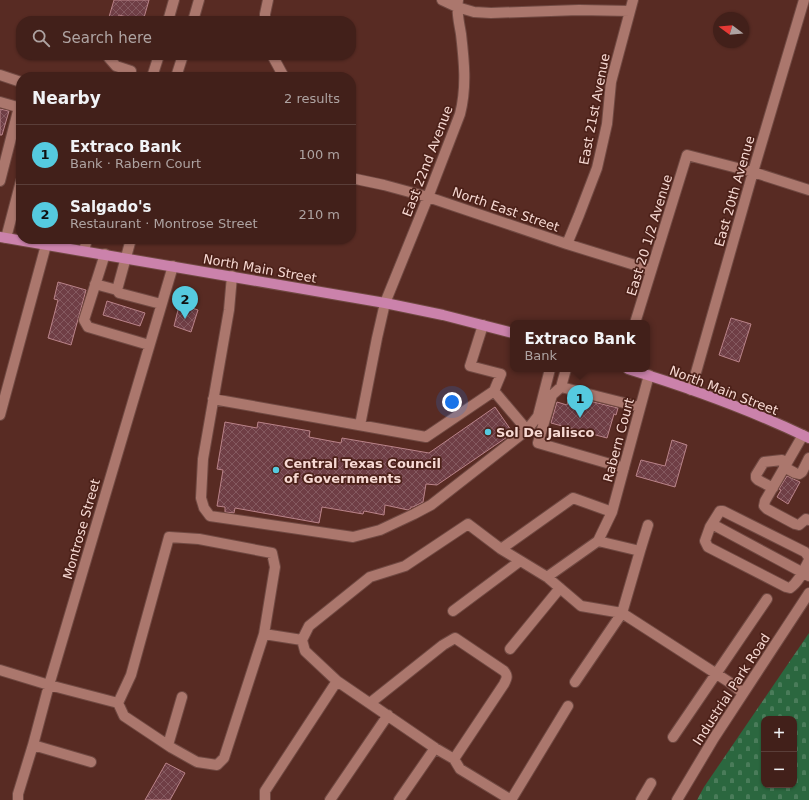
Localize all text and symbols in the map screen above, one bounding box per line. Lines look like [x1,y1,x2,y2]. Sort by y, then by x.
north arrow [713,12,749,48]
search box [16,16,356,60]
icon: search [30,27,52,49]
text: Search here [62,29,152,47]
street label: East 21st Avenue [576,52,613,166]
text: Nearby [32,88,101,108]
text: 2 results [284,91,340,106]
street label: East 22nd Avenue [399,104,456,219]
street label: East 20th Avenue [711,134,757,248]
text: Extraco Bank [70,138,181,156]
text: 1 [40,147,50,162]
text: 100 m [298,147,340,162]
text: Bank · Rabern Court [70,156,201,171]
street label: East 20 1/2 Avenue [624,173,675,298]
street label: North East Street [450,184,561,235]
text: Salgado's [70,198,152,216]
text: 2 [40,207,50,222]
text: 210 m [298,207,340,222]
text: Restaurant · Montrose Street [70,216,258,231]
street label: North Main Street [202,251,318,286]
pin: 2 [172,286,198,319]
popup [510,320,650,372]
text: Extraco Bank [524,330,636,348]
text: Bank [524,348,557,363]
street label: North Main Street [667,363,780,418]
pin: 1 [567,385,593,418]
your location [442,392,462,412]
street label: Rabern Court [600,397,637,484]
place label: Sol De Jalisco [496,425,594,440]
marker: Sol De Jalisco [483,427,493,437]
place label: Central Texas Council of Governments [284,456,441,486]
marker: Central Texas Council of Governments [271,465,281,475]
street label: Montrose Street [60,477,103,581]
street label: Industrial Park Road [690,631,773,748]
map controls [761,716,797,788]
button: + [761,716,797,752]
button: − [761,752,797,788]

